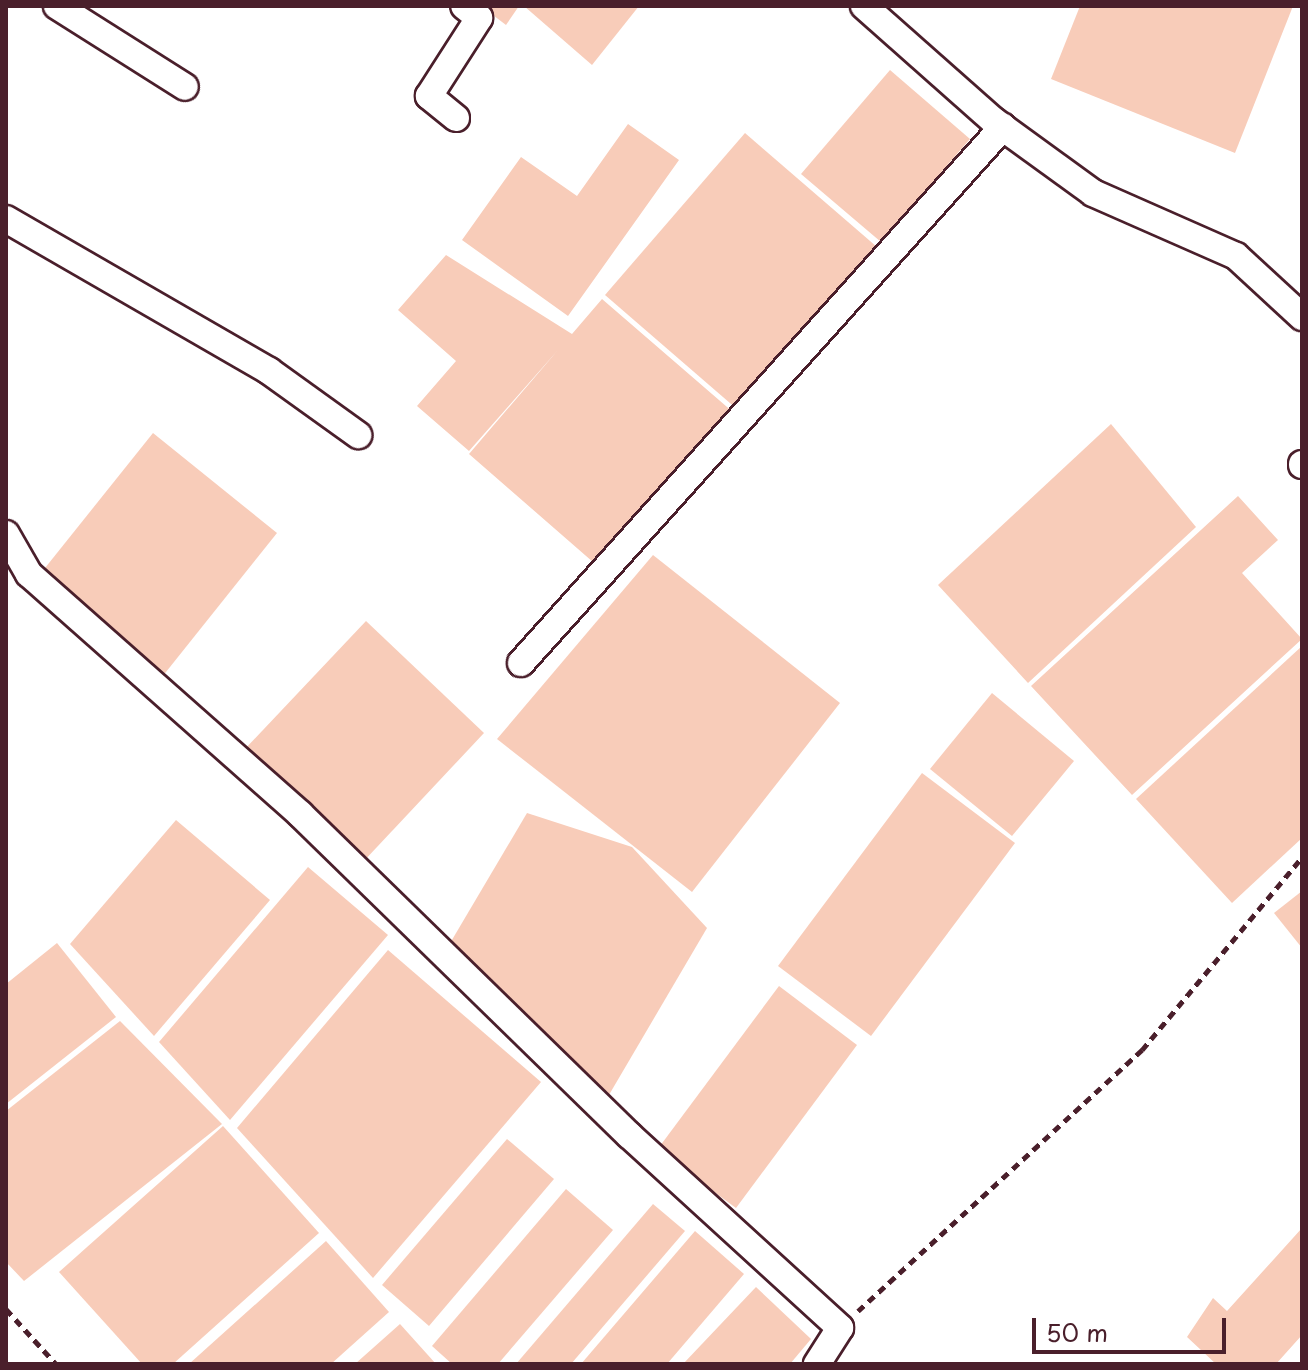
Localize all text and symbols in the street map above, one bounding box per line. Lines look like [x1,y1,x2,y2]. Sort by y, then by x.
scale bar [1036,1302,1230,1352]
text: 50 m [1046,1314,1108,1350]

